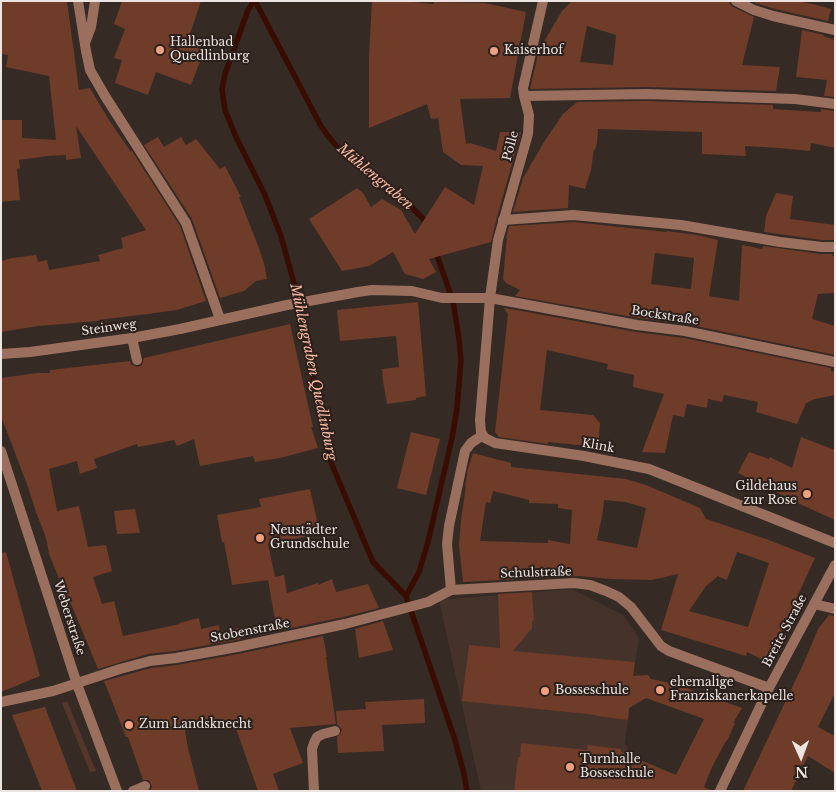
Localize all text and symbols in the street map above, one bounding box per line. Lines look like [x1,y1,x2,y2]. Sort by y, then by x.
place label: Hallenbad Quedlinburg [170,36,249,64]
marker: Hallenbad Quedlinburg [154,44,166,56]
place label: Kaiserhof [504,44,563,58]
marker: Kaiserhof [488,45,500,57]
street label: Pölle [500,129,522,163]
water label: Mühlengraben [334,140,416,214]
water label: Mühlengraben Quedlinburg [286,282,340,462]
street label: Bockstraße [630,304,700,328]
street label: Steinweg [81,317,137,339]
street label: Klink [581,436,615,456]
place label: Gildehaus zur Rose [735,480,797,508]
marker: Gildehaus zur Rose [801,488,813,500]
place label: Neustädter Grundschule [270,524,350,552]
marker: Neustädter Grundschule [254,532,266,544]
street label: Schulstraße [500,565,572,581]
street label: Weberstraße [50,579,88,657]
street label: Breite Straße [760,592,810,670]
street label: Stobenstraße [209,616,291,646]
place label: ehemalige Franziskanerkapelle [670,676,793,704]
place label: Bosseschule [555,684,629,698]
marker: ehemalige Franziskanerkapelle [654,684,666,696]
marker: Bosseschule [539,685,551,697]
place label: Zum Landsknecht [139,718,251,732]
marker: Zum Landsknecht [123,719,135,731]
north arrow [776,732,826,782]
place label: Turnhalle Bosseschule [580,753,654,781]
marker: Turnhalle Bosseschule [564,761,576,773]
text: N [795,763,808,781]

